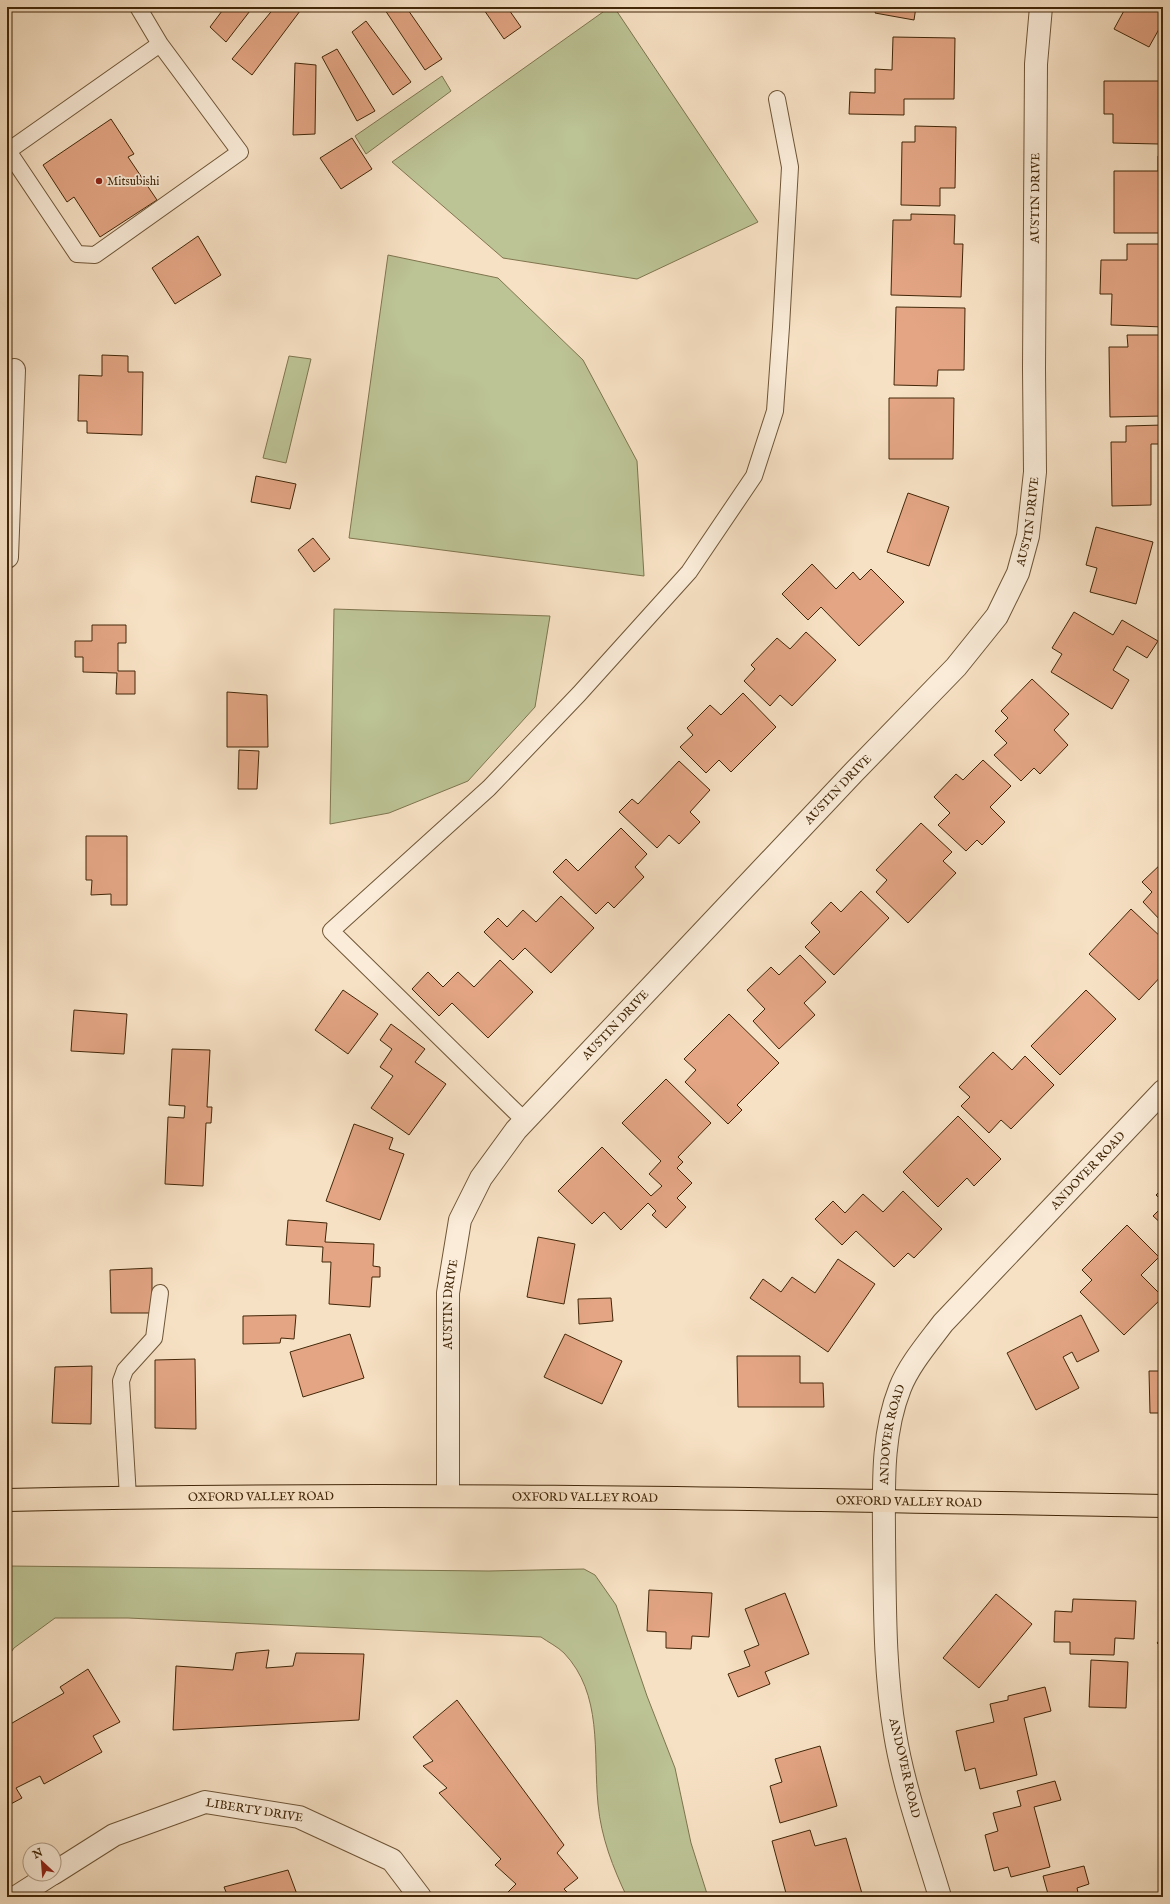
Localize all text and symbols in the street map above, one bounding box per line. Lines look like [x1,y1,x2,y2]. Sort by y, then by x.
street label: AUSTIN DRIVE [1028,153,1043,245]
place label: Mitsubishi [107,174,159,189]
marker: Mitsubishi [94,176,104,186]
street label: AUSTIN DRIVE [1013,476,1042,569]
street label: AUSTIN DRIVE [801,752,875,828]
street label: AUSTIN DRIVE [578,987,652,1064]
street label: ANDOVER ROAD [1047,1128,1129,1214]
street label: AUSTIN DRIVE [441,1258,461,1350]
street label: ANDOVER ROAD [877,1382,909,1486]
street label: OXFORD VALLEY ROAD [188,1489,334,1505]
street label: OXFORD VALLEY ROAD [512,1489,658,1506]
street label: OXFORD VALLEY ROAD [836,1493,982,1511]
street label: ANDOVER ROAD [885,1716,923,1820]
street label: LIBERTY DRIVE [205,1795,304,1826]
north arrow [22,1842,62,1882]
text: N [30,1845,46,1863]

